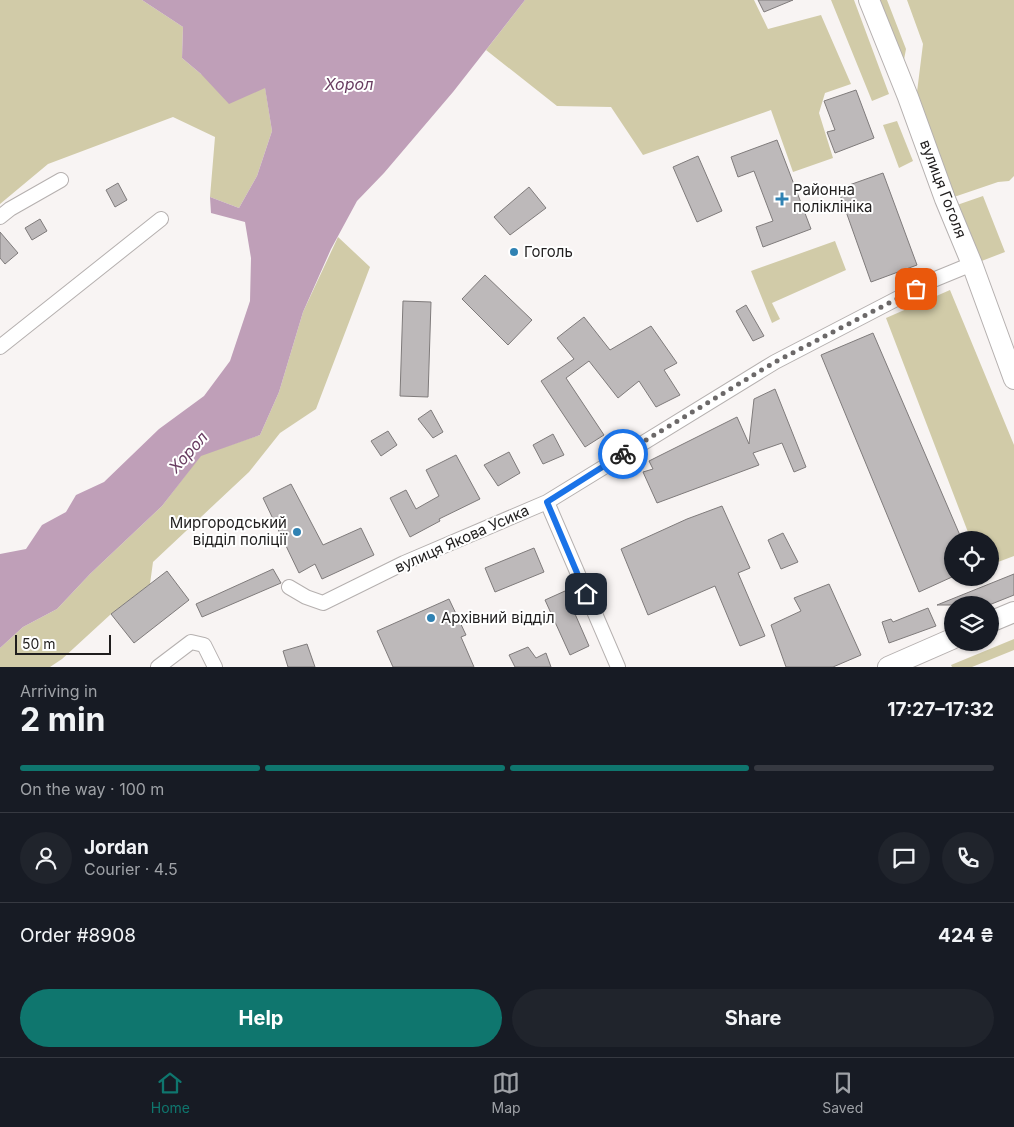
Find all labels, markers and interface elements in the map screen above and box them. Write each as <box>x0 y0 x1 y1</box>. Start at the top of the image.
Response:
water label: Хорол <box>324 74 373 94</box>
street label: вулиця Гоголя <box>916 137 971 241</box>
place label: Районна поліклініка <box>793 180 873 216</box>
marker: Районна поліклініка <box>775 192 789 206</box>
place label: Гоголь <box>524 242 573 261</box>
marker: Гоголь <box>508 246 520 258</box>
pin <box>895 268 937 310</box>
icon: bag <box>902 275 930 303</box>
water label: Хорол <box>164 427 212 478</box>
courier <box>598 429 648 479</box>
icon: bike <box>609 440 637 468</box>
street label: вулиця Якова Усика <box>392 500 532 577</box>
place label: Миргородський відділ поліції <box>170 513 288 549</box>
marker: Миргородський відділ поліції <box>291 526 303 538</box>
map controls <box>944 531 999 651</box>
button: locate <box>944 531 999 586</box>
pin <box>565 573 607 615</box>
icon: home <box>572 580 600 608</box>
button: layers <box>944 596 999 651</box>
place label: Архівний відділ <box>441 608 555 627</box>
marker: Архівний відділ <box>425 612 437 624</box>
scale bar <box>15 632 111 655</box>
text: 50 m <box>22 635 56 652</box>
text: Arriving in <box>20 681 97 701</box>
text: 17:27–17:32 <box>887 698 994 721</box>
text: 2 min <box>20 700 106 739</box>
text: On the way · 100 m <box>20 779 164 799</box>
button: person <box>20 832 72 884</box>
button: chat <box>878 832 930 884</box>
button: phone <box>942 832 994 884</box>
text: Jordan <box>84 836 149 859</box>
text: Courier · 4.5 <box>84 859 178 879</box>
text: Order #8908 <box>20 924 136 947</box>
text: 424 ₴ <box>938 924 994 947</box>
button: Help <box>20 989 502 1047</box>
button: Share <box>512 989 994 1047</box>
tab: Home <box>151 1069 190 1116</box>
tab: Map <box>492 1069 521 1116</box>
tab: Saved <box>822 1069 863 1116</box>

